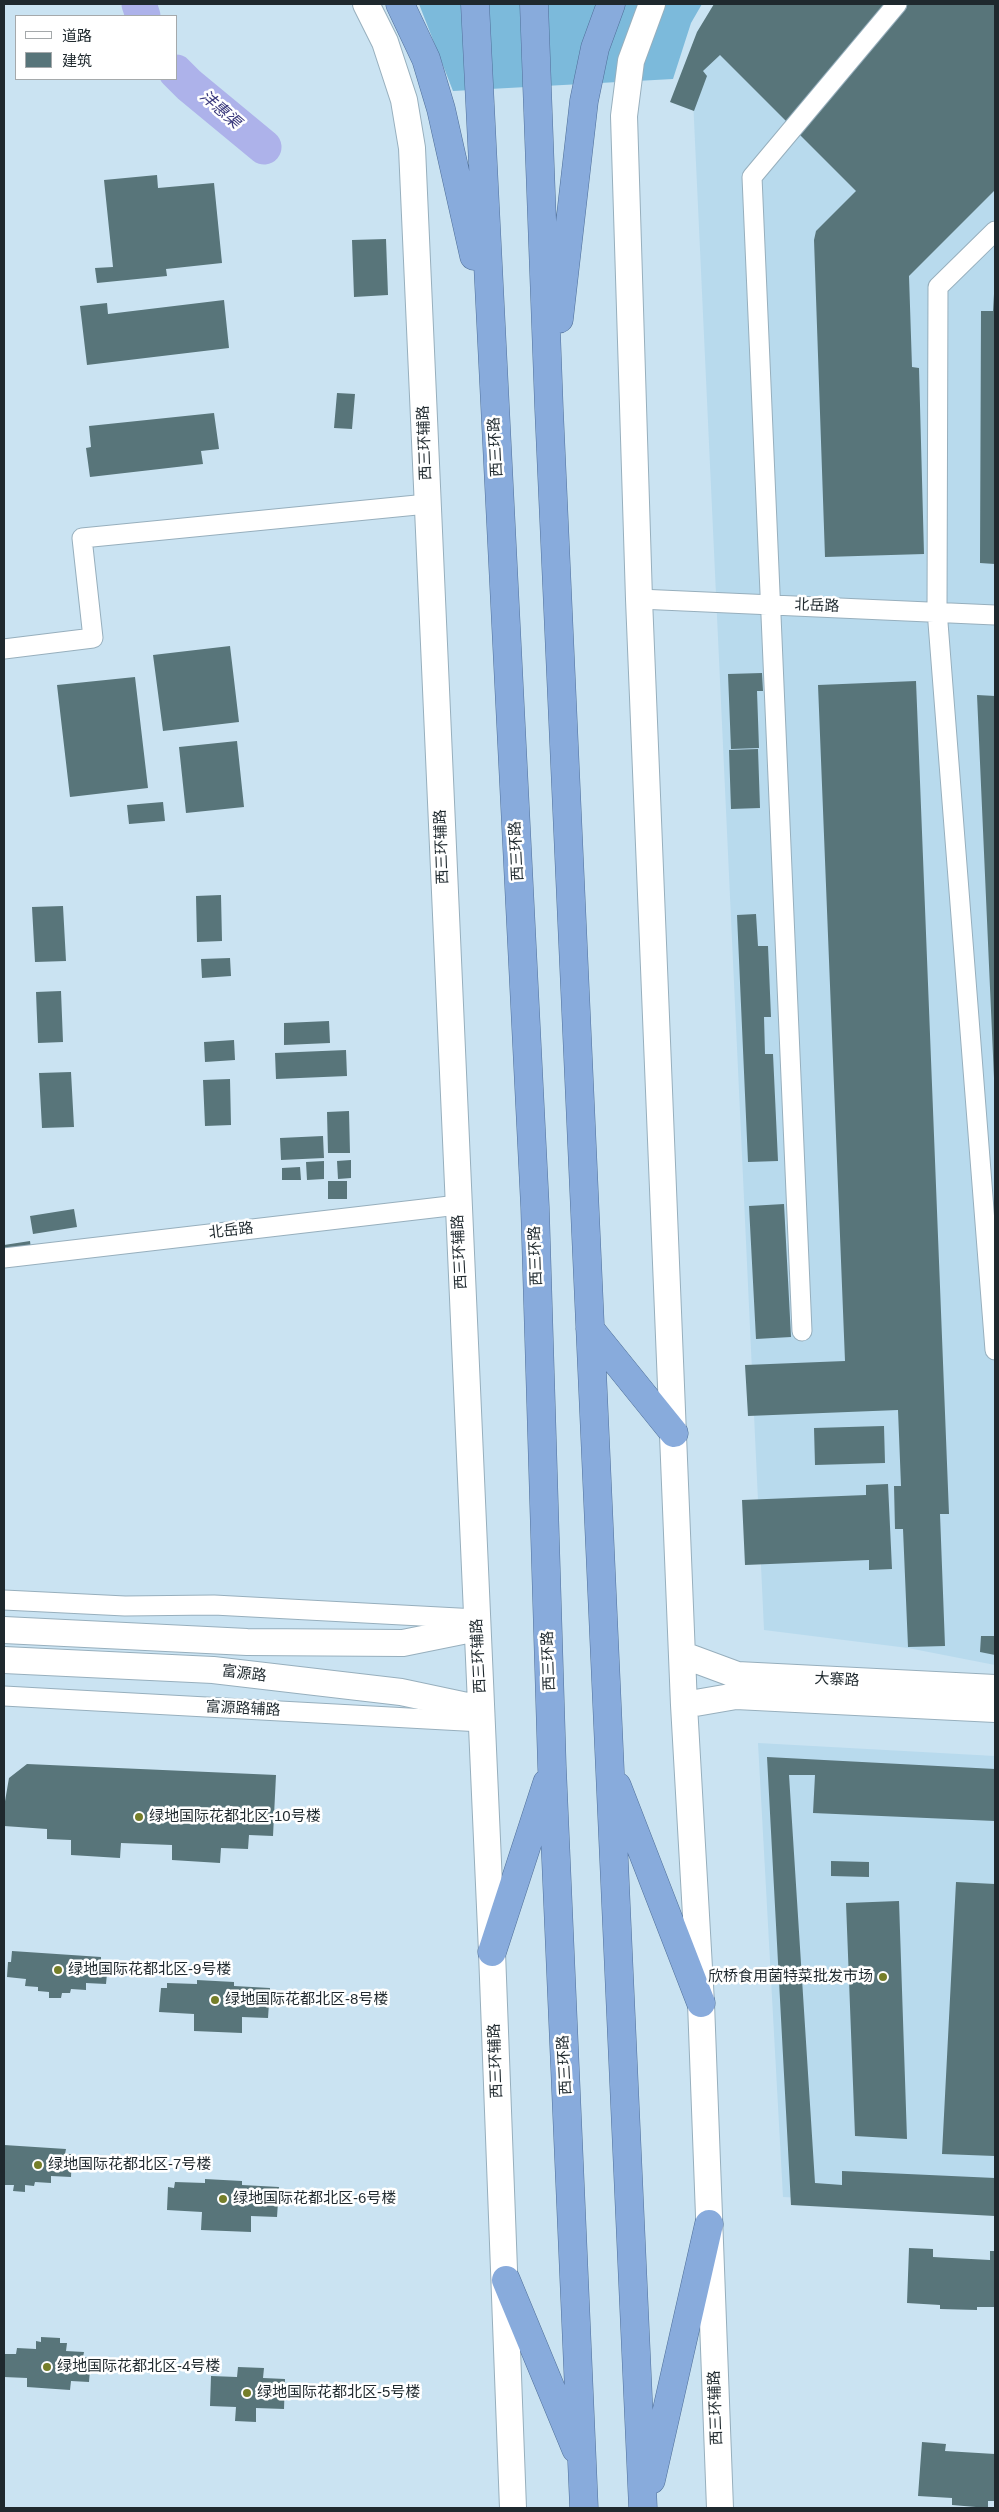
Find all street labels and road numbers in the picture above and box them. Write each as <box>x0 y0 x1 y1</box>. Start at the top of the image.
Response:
street label: 西三环辅路 <box>415 405 435 481</box>
street label: 西三环路 <box>485 417 507 477</box>
street label: 北岳路 <box>794 596 840 616</box>
street label: 西三环辅路 <box>432 809 452 885</box>
street label: 西三环路 <box>506 821 528 881</box>
street label: 西三环辅路 <box>449 1214 471 1290</box>
street label: 北岳路 <box>208 1219 254 1243</box>
street label: 西三环路 <box>526 1226 546 1286</box>
street label: 西三环辅路 <box>468 1618 490 1694</box>
street label: 西三环路 <box>539 1631 559 1691</box>
street label: 富源路 <box>221 1662 267 1686</box>
street label: 大寨路 <box>814 1670 860 1690</box>
street label: 富源路辅路 <box>205 1698 281 1720</box>
street label: 西三环辅路 <box>486 2023 506 2099</box>
street label: 西三环路 <box>554 2035 576 2095</box>
street label: 西三环辅路 <box>706 2370 726 2446</box>

